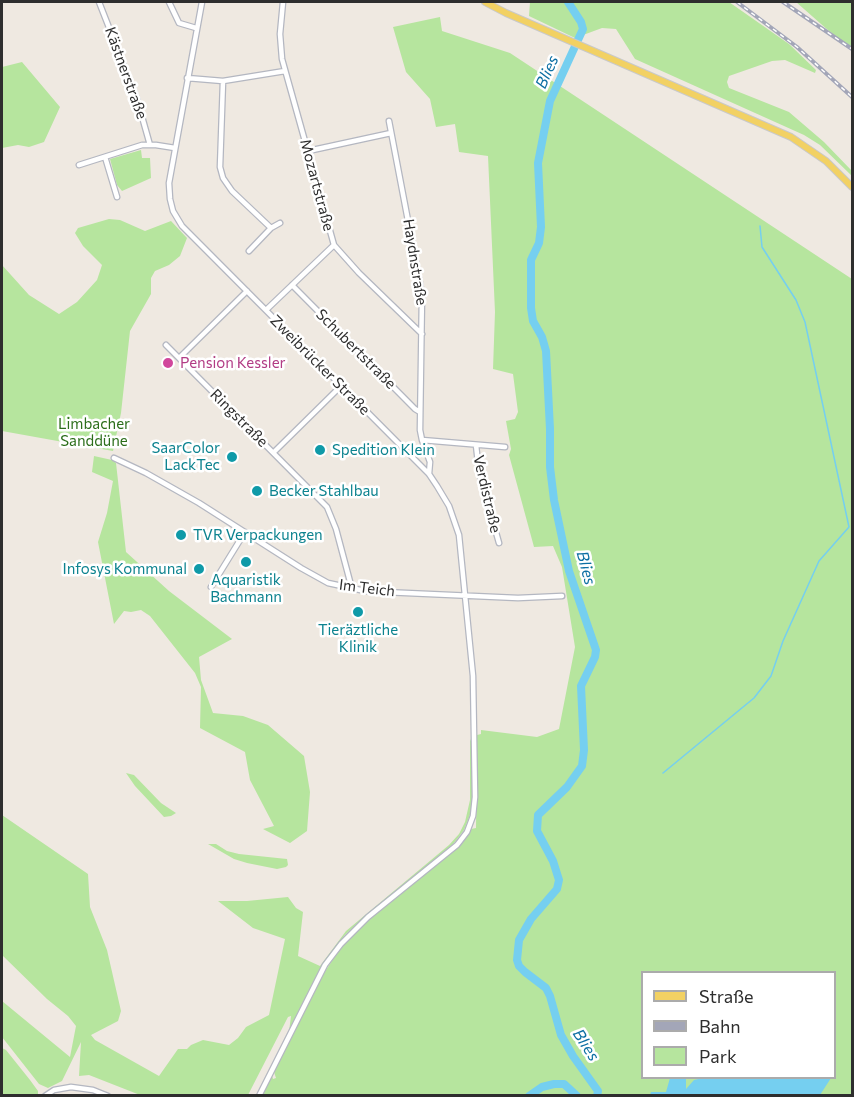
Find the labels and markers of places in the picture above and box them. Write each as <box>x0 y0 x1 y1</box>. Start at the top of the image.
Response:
place label: Pension Kessler <box>180 354 286 372</box>
marker: Pension Kessler <box>161 356 175 370</box>
place label: SaarColor LackTec <box>152 439 220 474</box>
place label: Spedition Klein <box>332 441 435 459</box>
marker: Spedition Klein <box>313 443 327 457</box>
marker: SaarColor LackTec <box>225 450 239 464</box>
place label: Becker Stahlbau <box>269 482 379 500</box>
marker: Becker Stahlbau <box>250 484 264 498</box>
place label: TVR Verpackungen <box>193 526 323 544</box>
marker: TVR Verpackungen <box>174 528 188 542</box>
marker: Aquaristik Bachmann <box>239 555 253 569</box>
place label: Infosys Kommunal <box>62 560 187 578</box>
marker: Infosys Kommunal <box>192 562 206 576</box>
place label: Aquaristik Bachmann <box>210 571 282 606</box>
marker: Tieräztliche Klinik <box>351 605 365 619</box>
place label: Tieräztliche Klinik <box>318 621 398 656</box>

